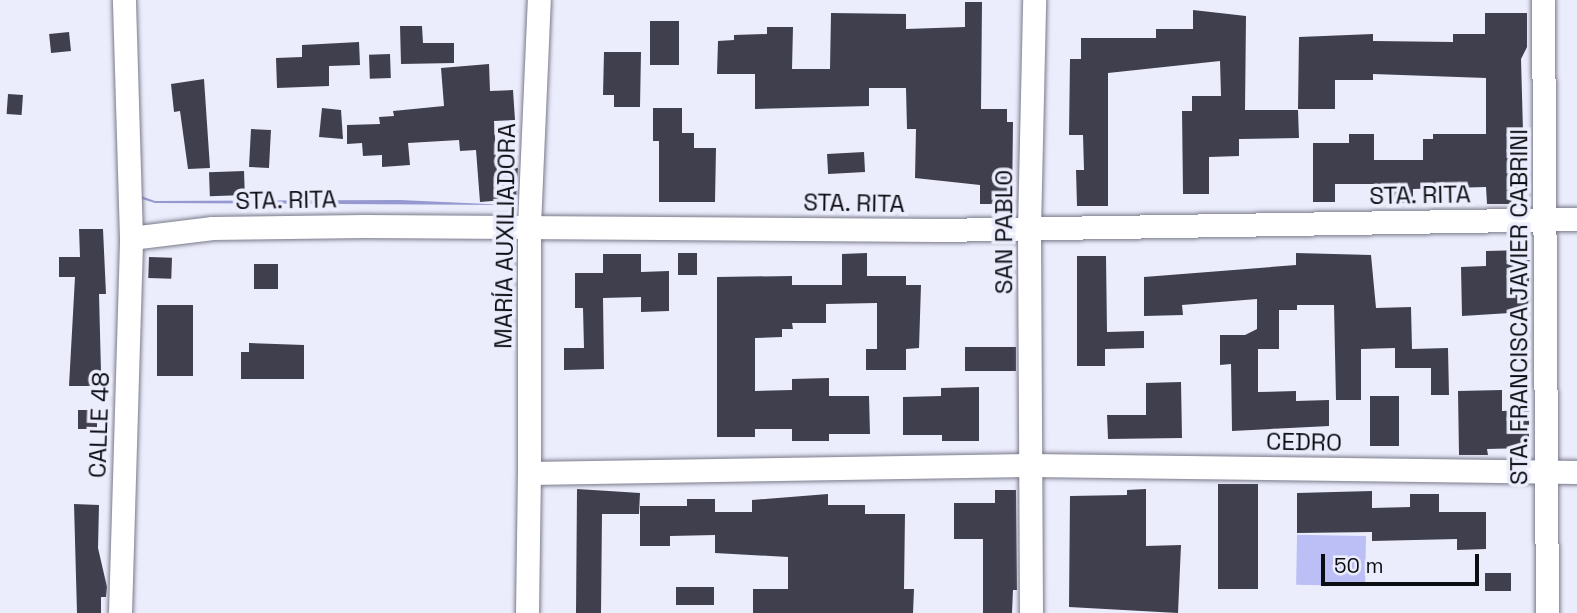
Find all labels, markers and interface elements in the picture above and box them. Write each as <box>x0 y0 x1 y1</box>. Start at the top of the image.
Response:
street label: MARÍA AUXILIADORA <box>489 123 521 349</box>
street label: STA. FRANCISCA JAVIER CABRINI <box>1505 128 1533 486</box>
street label: SAN PABLO <box>990 170 1018 294</box>
street label: STA. RITA <box>1369 180 1471 210</box>
street label: STA. RITA <box>235 185 337 215</box>
street label: STA. RITA <box>803 188 905 218</box>
street label: CALLE 48 <box>83 371 115 479</box>
street label: CEDRO <box>1266 427 1342 457</box>
scale bar <box>1325 540 1482 584</box>
text: 50 m <box>1334 552 1384 579</box>

